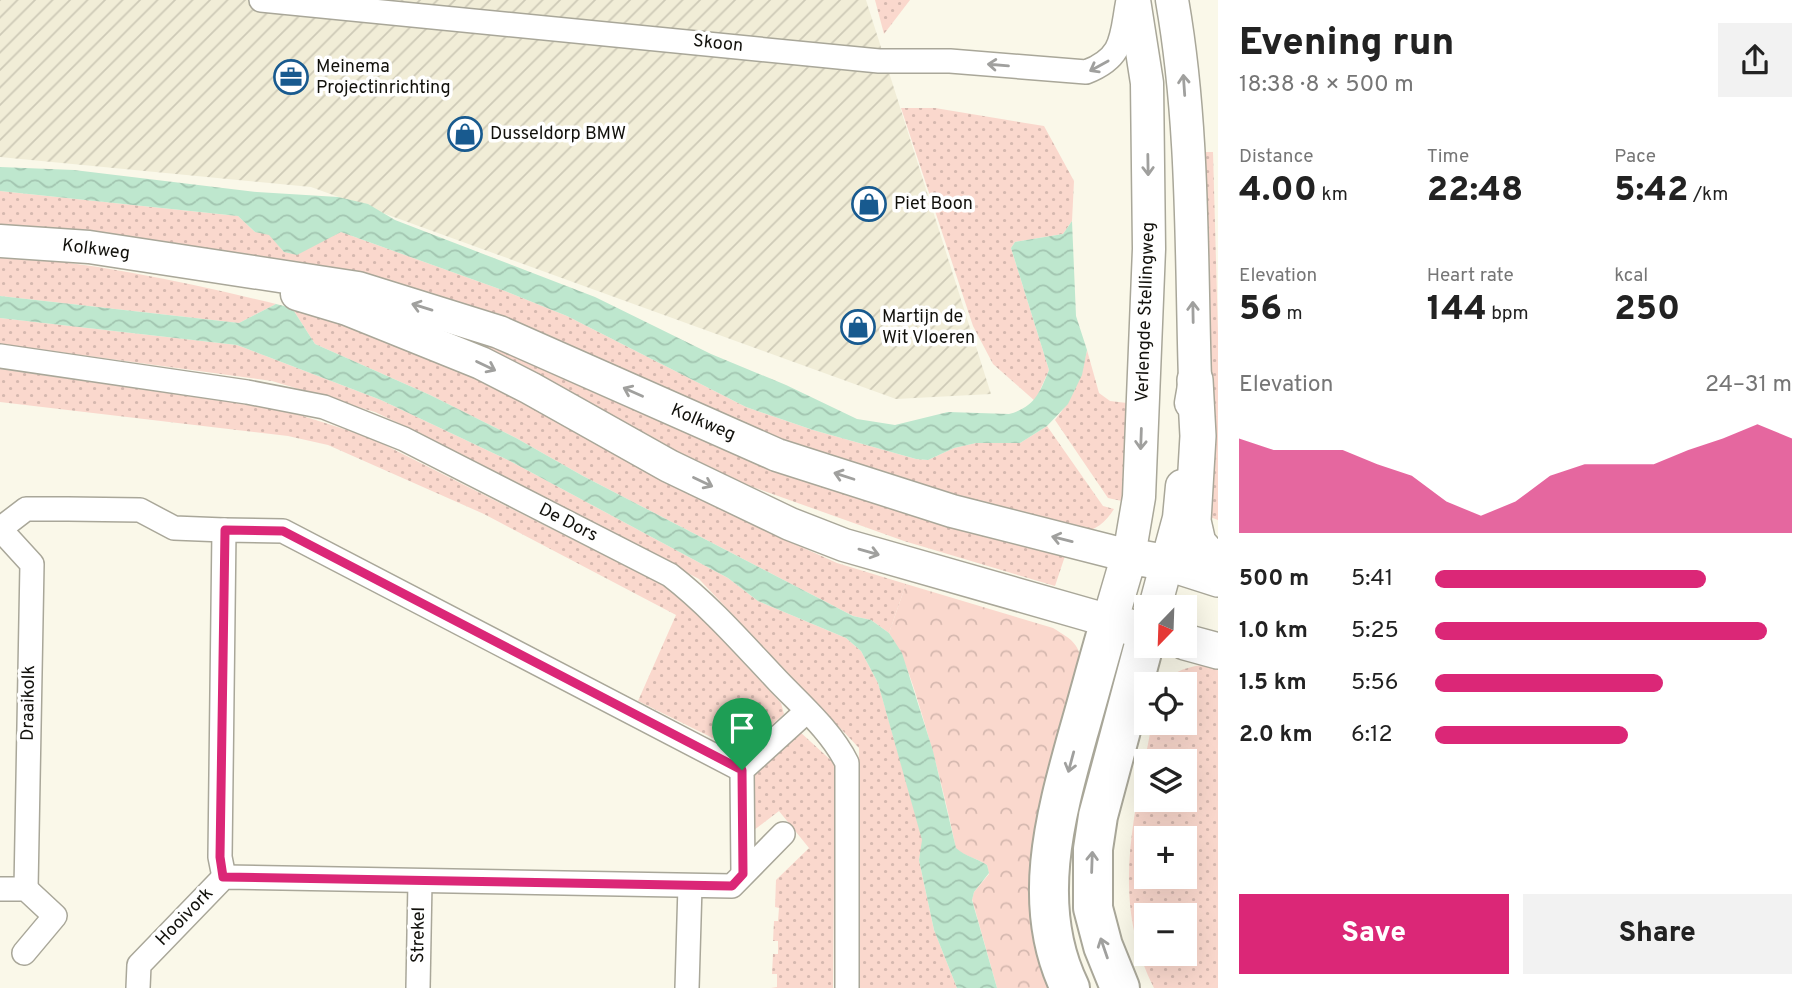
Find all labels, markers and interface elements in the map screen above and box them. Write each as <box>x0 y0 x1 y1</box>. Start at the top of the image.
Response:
text: Evening run <box>1239 20 1454 69</box>
button: share <box>1718 23 1792 97</box>
street label: Skoon <box>692 30 744 58</box>
place label: Meinema Projectinrichting <box>316 56 451 100</box>
office icon: Meinema Projectinrichting <box>272 58 310 96</box>
one-way arrow <box>987 58 1010 71</box>
one-way arrow <box>1090 59 1110 73</box>
text: 18:38 · 8 × 500 m <box>1239 71 1414 100</box>
one-way arrow <box>1177 73 1190 96</box>
shop icon: Dusseldorp BMW <box>446 115 484 153</box>
place label: Dusseldorp BMW <box>490 123 626 146</box>
text: Distance <box>1239 145 1314 169</box>
text: Time <box>1427 145 1469 169</box>
text: Pace <box>1614 145 1656 169</box>
one-way arrow <box>1142 153 1155 176</box>
text: 4.00 <box>1239 169 1317 213</box>
text: 22:48 <box>1427 169 1523 213</box>
text: 5:42 <box>1614 169 1688 213</box>
text: km <box>1317 183 1348 207</box>
text: /km <box>1688 183 1728 207</box>
shop icon: Piet Boon <box>850 185 888 223</box>
place label: Piet Boon <box>894 193 973 216</box>
street label: Verlengde Stellingweg <box>1131 222 1161 402</box>
street label: Kolkweg <box>61 234 131 266</box>
text: Elevation <box>1239 264 1317 288</box>
text: Heart rate <box>1427 264 1514 288</box>
text: kcal <box>1614 264 1648 288</box>
text: 56 <box>1239 288 1282 332</box>
text: 144 <box>1427 288 1487 332</box>
text: 250 <box>1614 288 1680 332</box>
one-way arrow <box>412 299 434 312</box>
one-way arrow <box>1186 301 1200 324</box>
text: m <box>1282 302 1303 326</box>
text: bpm <box>1487 302 1529 326</box>
place label: Martijn de Wit Vloeren <box>882 306 975 350</box>
shop icon: Martijn de Wit Vloeren <box>839 308 877 346</box>
one-way arrow <box>475 359 496 373</box>
text: Elevation <box>1239 371 1334 400</box>
text: 24–31 m <box>1705 371 1792 400</box>
one-way arrow <box>623 385 644 398</box>
street label: Kolkweg <box>667 399 739 447</box>
one-way arrow <box>1135 428 1148 451</box>
one-way arrow <box>833 469 855 482</box>
one-way arrow <box>692 476 713 489</box>
street label: De Dors <box>535 498 601 548</box>
one-way arrow <box>1052 532 1074 545</box>
one-way arrow <box>857 546 879 559</box>
text: 500 m <box>1239 565 1309 594</box>
text: 5:41 <box>1351 565 1393 594</box>
north arrow <box>1134 595 1197 658</box>
map controls <box>1134 595 1197 966</box>
text: 1.0 km <box>1239 617 1308 646</box>
text: 5:25 <box>1351 617 1399 646</box>
street label: Draaikolk <box>17 665 41 741</box>
text: 1.5 km <box>1239 669 1307 698</box>
text: 5:56 <box>1351 669 1398 698</box>
button: locate <box>1134 672 1197 735</box>
pin <box>712 698 772 770</box>
icon: arrive <box>723 709 761 747</box>
text: 2.0 km <box>1239 721 1313 750</box>
text: 6:12 <box>1351 721 1393 750</box>
button: layers <box>1134 749 1197 812</box>
one-way arrow <box>1064 750 1077 772</box>
button: + <box>1134 826 1197 889</box>
one-way arrow <box>1086 851 1099 874</box>
street label: Hooivork <box>151 883 219 951</box>
button: Save <box>1239 894 1509 974</box>
button: Share <box>1523 894 1792 974</box>
button: − <box>1134 903 1197 966</box>
street label: Strekel <box>407 907 431 963</box>
one-way arrow <box>1097 938 1109 960</box>

